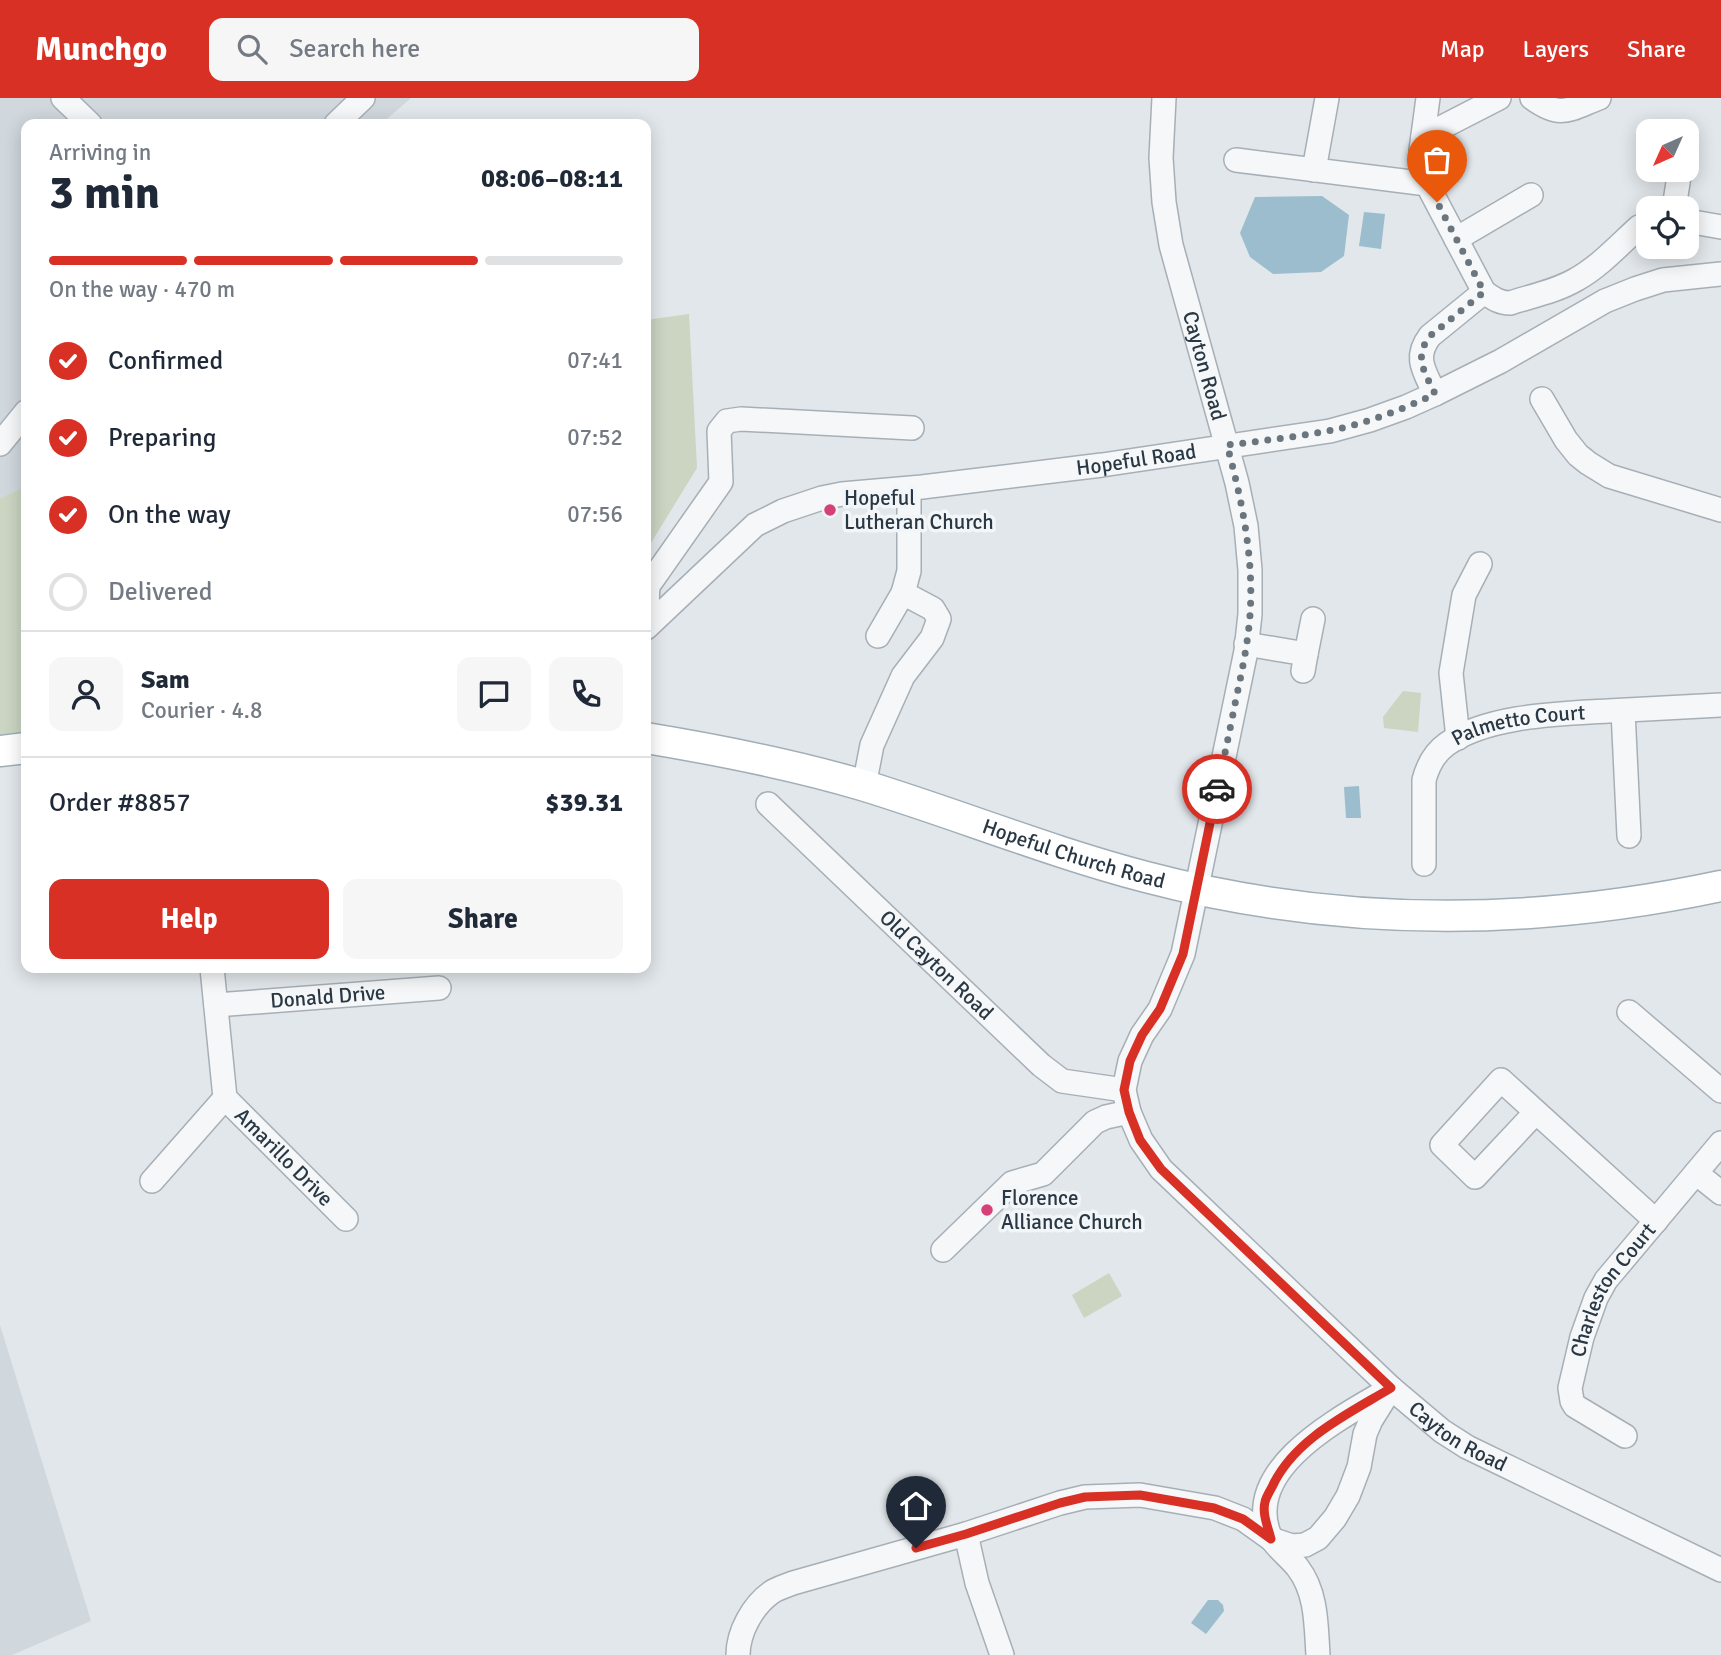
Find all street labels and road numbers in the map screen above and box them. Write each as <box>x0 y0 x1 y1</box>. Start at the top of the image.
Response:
street label: Cayton Road <box>1177 308 1232 423</box>
street label: Hopeful Road <box>1075 438 1198 481</box>
street label: Palmetto Court <box>1447 699 1586 751</box>
street label: Hopeful Church Road <box>979 813 1168 894</box>
street label: Old Cayton Road <box>874 905 999 1025</box>
street label: Donald Drive <box>269 979 386 1014</box>
street label: Amarillo Drive <box>229 1102 339 1212</box>
street label: Charleston Court <box>1565 1217 1661 1360</box>
street label: Cayton Road <box>1403 1396 1511 1477</box>

